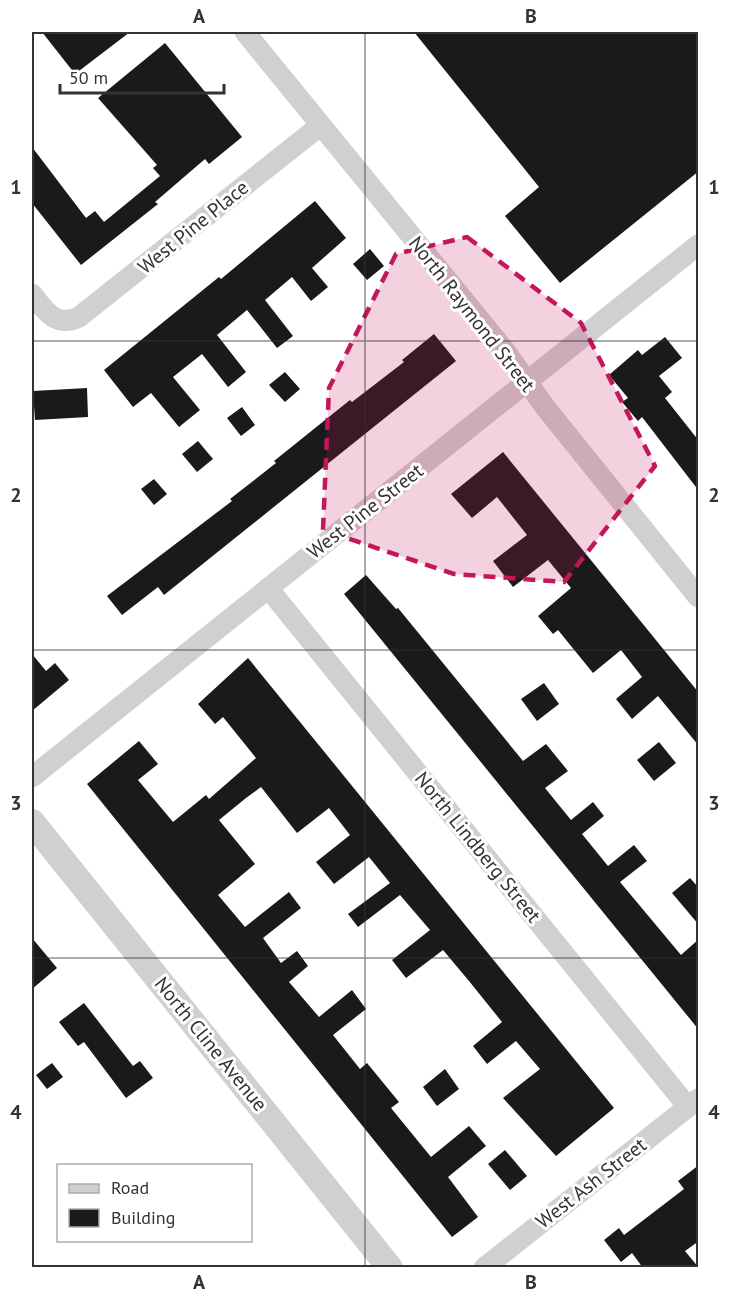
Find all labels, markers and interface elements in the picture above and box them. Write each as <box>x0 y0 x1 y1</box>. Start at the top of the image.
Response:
text: A <box>193 3 206 29</box>
text: B <box>525 3 537 29</box>
scale bar <box>60 57 224 95</box>
text: 50 m <box>69 66 108 89</box>
text: 1 <box>10 174 22 200</box>
street label: West Pine Place <box>132 174 254 280</box>
text: 1 <box>708 174 720 200</box>
street label: North Raymond Street <box>403 231 541 397</box>
street label: West Pine Street <box>302 457 429 564</box>
text: 2 <box>10 482 22 508</box>
text: 2 <box>708 482 720 508</box>
street label: North Lindberg Street <box>409 766 547 928</box>
text: 3 <box>10 790 22 816</box>
text: 3 <box>708 790 720 816</box>
street label: North Cline Avenue <box>149 971 273 1117</box>
text: 4 <box>10 1099 22 1125</box>
text: 4 <box>708 1099 720 1125</box>
street label: West Ash Street <box>530 1132 652 1234</box>
legend <box>57 1164 252 1242</box>
text: Road <box>111 1176 149 1199</box>
text: Building <box>111 1206 175 1229</box>
text: A <box>193 1269 206 1295</box>
text: B <box>525 1269 537 1295</box>

